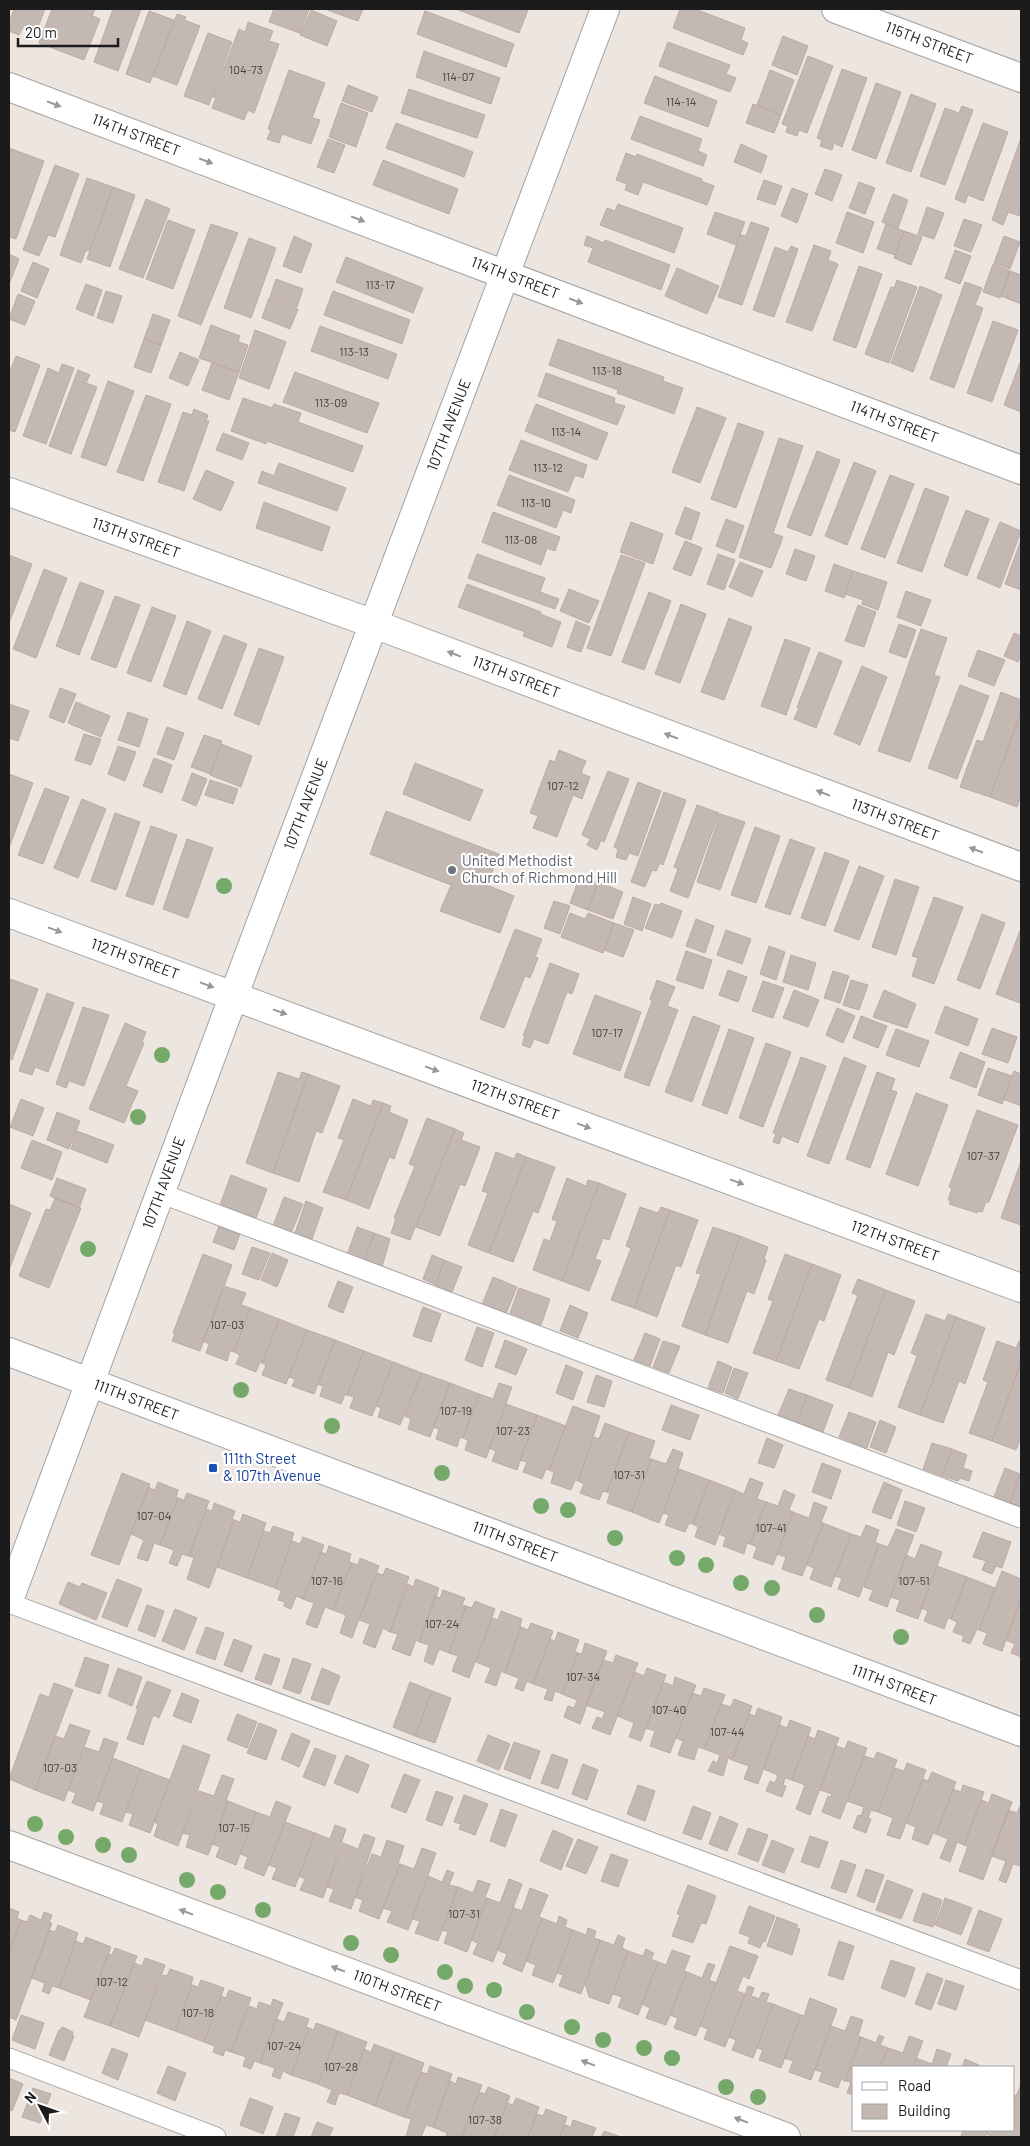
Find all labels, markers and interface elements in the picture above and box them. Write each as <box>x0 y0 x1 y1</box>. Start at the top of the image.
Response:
scale bar <box>18 15 118 47</box>
street label: 115TH STREET <box>883 17 976 67</box>
text: 20 m <box>25 23 57 41</box>
house number: 104-73 <box>229 62 263 76</box>
house number: 114-07 <box>442 69 474 83</box>
house number: 114-14 <box>666 94 696 108</box>
one-way arrow <box>47 101 62 108</box>
street label: 114TH STREET <box>90 109 183 159</box>
one-way arrow <box>199 158 214 165</box>
one-way arrow <box>351 216 366 223</box>
street label: 114TH STREET <box>469 252 562 302</box>
house number: 113-17 <box>365 277 395 291</box>
one-way arrow <box>569 297 584 305</box>
house number: 113-13 <box>339 344 369 358</box>
house number: 113-18 <box>592 363 622 377</box>
street label: 107TH AVENUE <box>422 376 474 473</box>
house number: 113-09 <box>315 395 347 409</box>
street label: 114TH STREET <box>848 396 941 446</box>
house number: 113-14 <box>551 424 581 438</box>
house number: 113-12 <box>533 460 563 474</box>
house number: 113-10 <box>521 495 551 509</box>
street label: 113TH STREET <box>90 513 183 561</box>
house number: 113-08 <box>505 532 537 546</box>
one-way arrow <box>446 650 461 657</box>
street label: 113TH STREET <box>470 651 563 701</box>
one-way arrow <box>663 732 678 740</box>
street label: 107TH AVENUE <box>279 755 331 852</box>
house number: 107-12 <box>547 778 579 792</box>
one-way arrow <box>816 789 831 796</box>
street label: 113TH STREET <box>849 794 942 844</box>
one-way arrow <box>968 846 983 853</box>
place label: United Methodist Church of Richmond Hill <box>462 851 617 886</box>
marker: United Methodist Church of Richmond Hill <box>446 864 458 876</box>
one-way arrow <box>47 927 62 934</box>
street label: 112TH STREET <box>89 934 182 982</box>
one-way arrow <box>200 981 215 989</box>
one-way arrow <box>272 1009 287 1016</box>
house number: 107-17 <box>591 1025 623 1039</box>
one-way arrow <box>425 1065 440 1073</box>
street label: 112TH STREET <box>469 1075 562 1123</box>
one-way arrow <box>577 1122 591 1130</box>
street label: 107TH AVENUE <box>138 1134 188 1231</box>
house number: 107-37 <box>966 1148 1000 1162</box>
one-way arrow <box>729 1179 744 1186</box>
street label: 112TH STREET <box>849 1216 942 1264</box>
house number: 107-03 <box>210 1317 244 1331</box>
street label: 111TH STREET <box>91 1375 182 1424</box>
house number: 107-19 <box>440 1403 472 1417</box>
house number: 107-23 <box>496 1423 530 1437</box>
place label: 111th Street & 107th Avenue <box>223 1449 321 1484</box>
marker: 111th Street & 107th Avenue <box>207 1462 219 1474</box>
house number: 107-31 <box>613 1467 645 1481</box>
house number: 107-04 <box>137 1508 171 1522</box>
street label: 111TH STREET <box>470 1517 561 1566</box>
house number: 107-41 <box>755 1520 787 1534</box>
house number: 107-16 <box>311 1573 343 1587</box>
house number: 107-51 <box>898 1573 930 1587</box>
house number: 107-24 <box>425 1616 459 1630</box>
street label: 111TH STREET <box>849 1660 940 1709</box>
house number: 107-34 <box>566 1669 600 1683</box>
house number: 107-40 <box>652 1702 686 1716</box>
house number: 107-44 <box>710 1724 744 1738</box>
house number: 107-03 <box>43 1760 77 1774</box>
house number: 107-15 <box>218 1820 250 1834</box>
house number: 107-31 <box>448 1906 480 1920</box>
one-way arrow <box>178 1908 193 1916</box>
one-way arrow <box>330 1965 345 1973</box>
street label: 110TH STREET <box>351 1965 444 2015</box>
house number: 107-12 <box>96 1974 128 1988</box>
house number: 107-18 <box>182 2005 214 2019</box>
house number: 107-24 <box>267 2038 301 2052</box>
house number: 107-28 <box>324 2059 358 2073</box>
one-way arrow <box>581 2059 596 2066</box>
legend <box>852 2066 1015 2131</box>
text: Road <box>898 2076 931 2094</box>
north arrow <box>15 2081 65 2131</box>
text: N <box>20 2088 39 2106</box>
text: Building <box>898 2101 951 2119</box>
house number: 107-38 <box>468 2112 502 2126</box>
one-way arrow <box>733 2116 748 2123</box>

